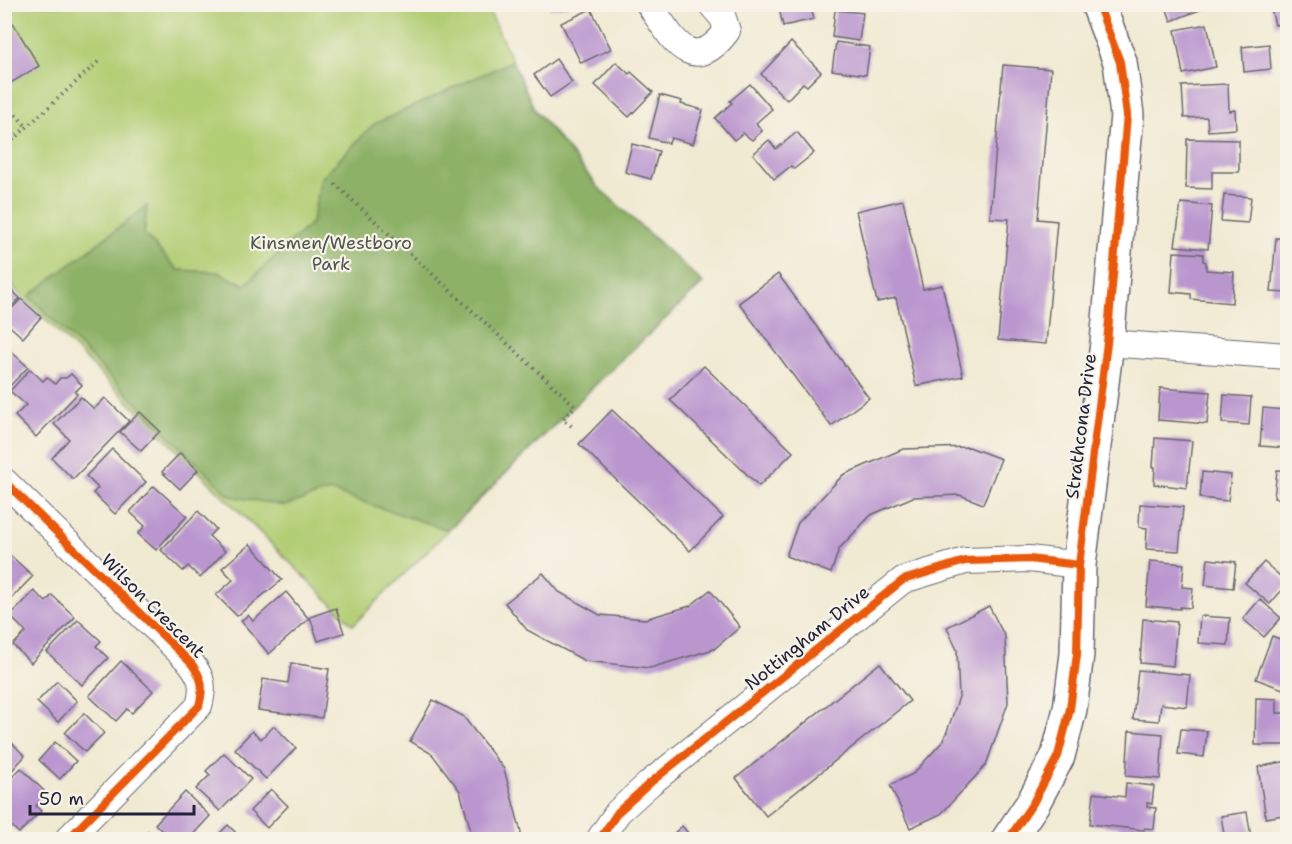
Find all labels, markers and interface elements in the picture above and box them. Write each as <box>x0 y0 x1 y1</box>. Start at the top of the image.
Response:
park label: Kinsmen/Westboro Park <box>250 231 412 276</box>
street label: Strathcona Drive <box>1060 352 1102 500</box>
street label: Wilson Crescent <box>96 549 210 663</box>
street label: Nottingham Drive <box>740 580 874 696</box>
scale bar <box>30 778 194 816</box>
text: 50 m <box>39 787 84 811</box>

